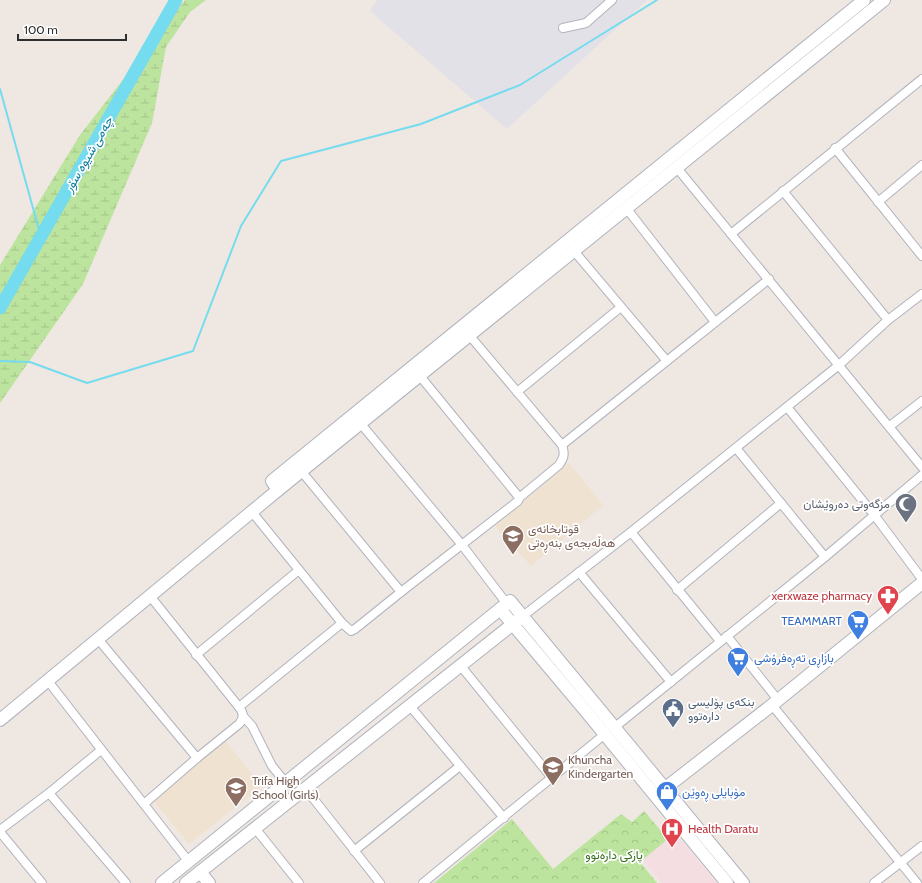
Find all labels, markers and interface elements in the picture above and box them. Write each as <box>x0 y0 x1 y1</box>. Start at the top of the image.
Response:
scale bar <box>18 16 126 42</box>
text: 100 m <box>24 22 58 37</box>
water label: چەمی شیوە سۆر <box>59 112 118 196</box>
mosque icon: مزگەوتی دەروێشان <box>893 491 919 524</box>
place label: مزگەوتی دەروێشان <box>803 496 890 512</box>
place label: قوتابخانەی هەڵەبجەی بنەڕەتی <box>528 521 615 553</box>
school or university icon: قوتابخانەی هەڵەبجەی بنەڕەتی <box>500 523 526 556</box>
pharmacy icon: xerxwaze pharmacy <box>875 583 901 616</box>
place label: xerxwaze pharmacy <box>772 588 872 603</box>
supermarket icon: TEAMMART <box>845 608 871 641</box>
place label: TEAMMART <box>781 613 843 628</box>
supermarket icon: بازاڕی تەڕەفرۆشی <box>725 645 751 678</box>
place label: بازاڕی تەڕەفرۆشی <box>754 650 834 668</box>
place label: بنکەی پۆلیسی دارەتوو <box>688 694 755 724</box>
public building icon: بنکەی پۆلیسی دارەتوو <box>660 696 686 729</box>
place label: Khuncha Kindergarten <box>568 752 634 781</box>
school or university icon: Khuncha Kindergarten <box>540 754 566 787</box>
place label: Trifa High School (Girls) <box>252 773 319 802</box>
school or university icon: Trifa High School (Girls) <box>223 775 249 808</box>
shop icon: مۆبایلی ڕەوێن <box>654 779 680 812</box>
place label: مۆبایلی ڕەوێن <box>682 784 745 802</box>
hospital icon: Health Daratu <box>659 816 685 849</box>
place label: Health Daratu <box>688 821 758 836</box>
park label: پارکی دارەتوو <box>585 847 643 863</box>

